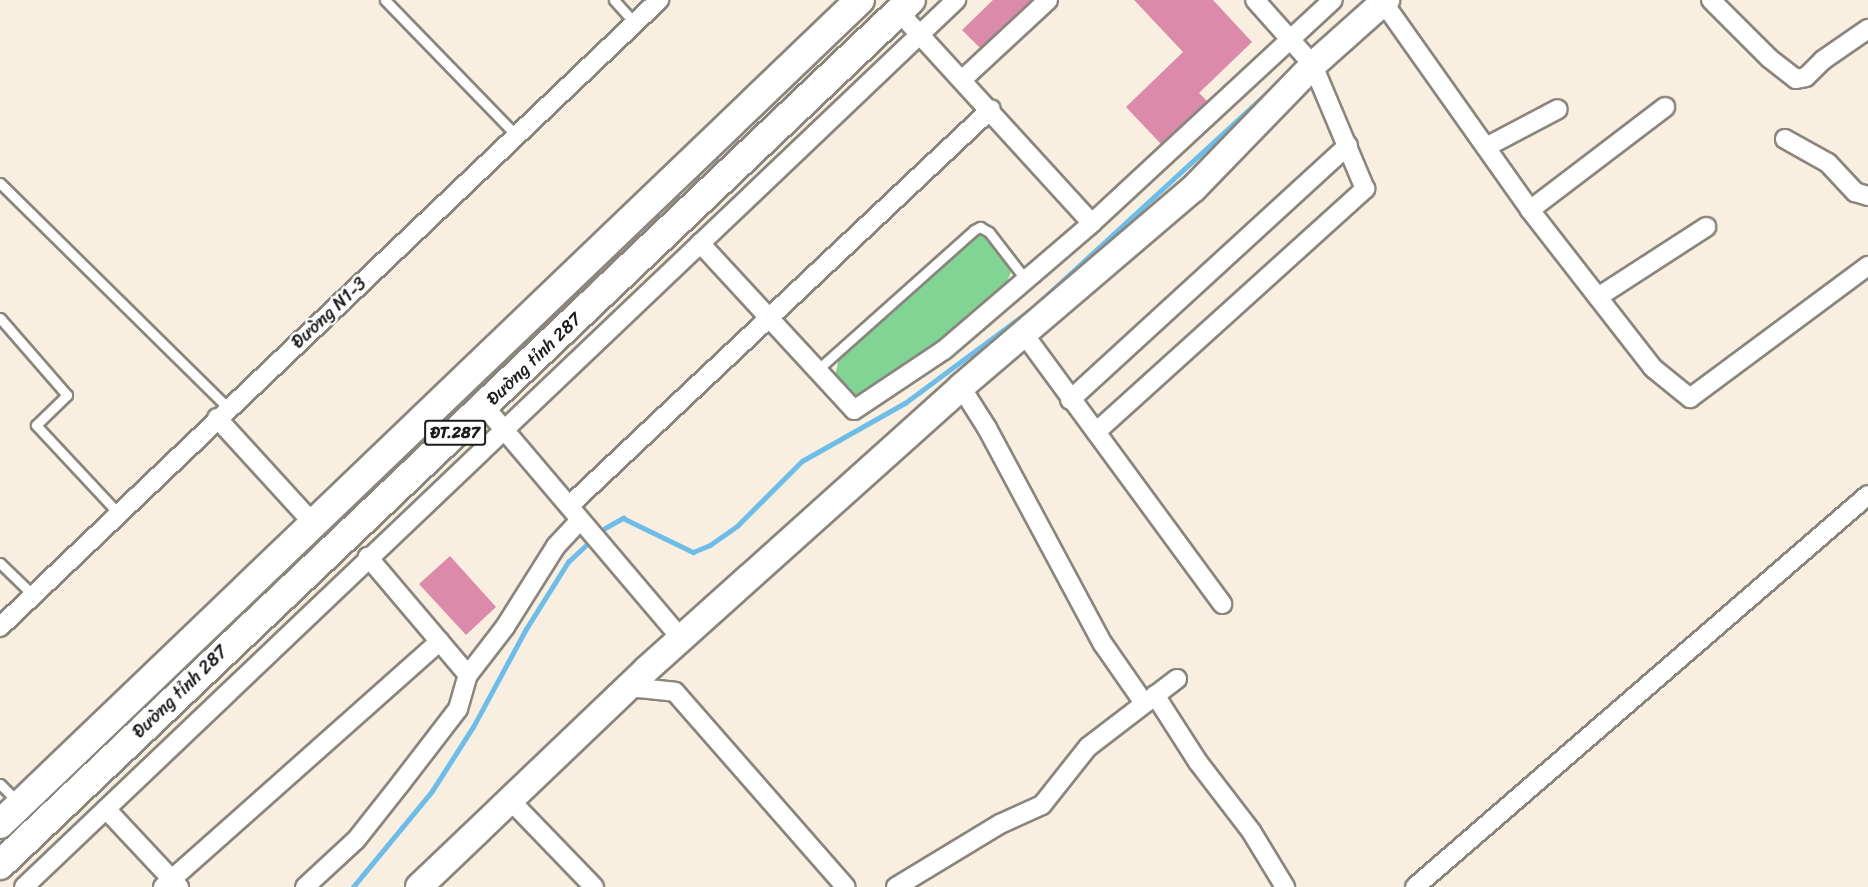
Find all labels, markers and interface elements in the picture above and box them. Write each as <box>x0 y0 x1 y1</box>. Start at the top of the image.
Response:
street label: Đường N1-3 <box>287 273 371 353</box>
street label: Đường tỉnh 287 <box>482 308 586 410</box>
road number: ĐT.287 <box>424 420 486 446</box>
street label: Đường tỉnh 287 <box>128 641 232 743</box>

